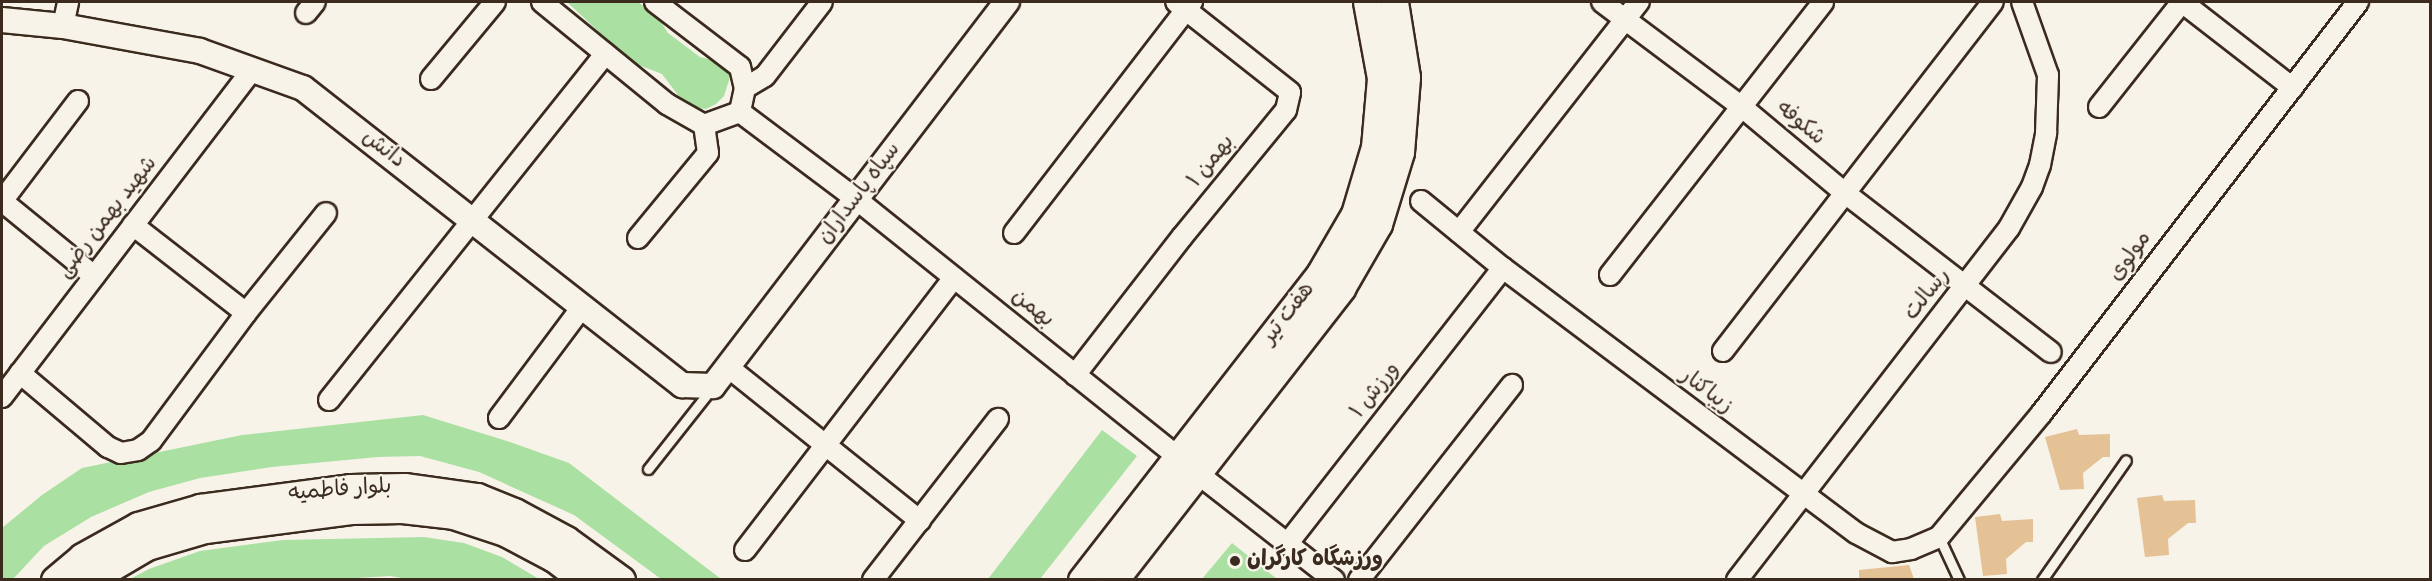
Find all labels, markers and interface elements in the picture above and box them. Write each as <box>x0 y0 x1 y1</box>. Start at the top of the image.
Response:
street label: شکوفه <box>1770 96 1830 152</box>
street label: دانش <box>356 125 410 175</box>
street label: بهمن ۱ <box>1183 130 1241 194</box>
street label: سپاه پاسداران <box>813 138 907 250</box>
street label: شهید بهمن رضی <box>52 152 164 284</box>
street label: مولوی <box>2104 227 2158 287</box>
street label: رسالت <box>1899 264 1957 326</box>
street label: هفت تیر <box>1257 278 1321 350</box>
street label: بهمن <box>1005 284 1059 334</box>
street label: ورزش ۱ <box>1346 357 1406 425</box>
street label: زیباکنار <box>1674 364 1738 420</box>
street label: بلوار فاطمیه <box>287 474 393 508</box>
place label: ورزشگاه کارگران <box>1247 548 1383 574</box>
marker: ورزشگاه کارگران <box>1228 554 1242 568</box>

